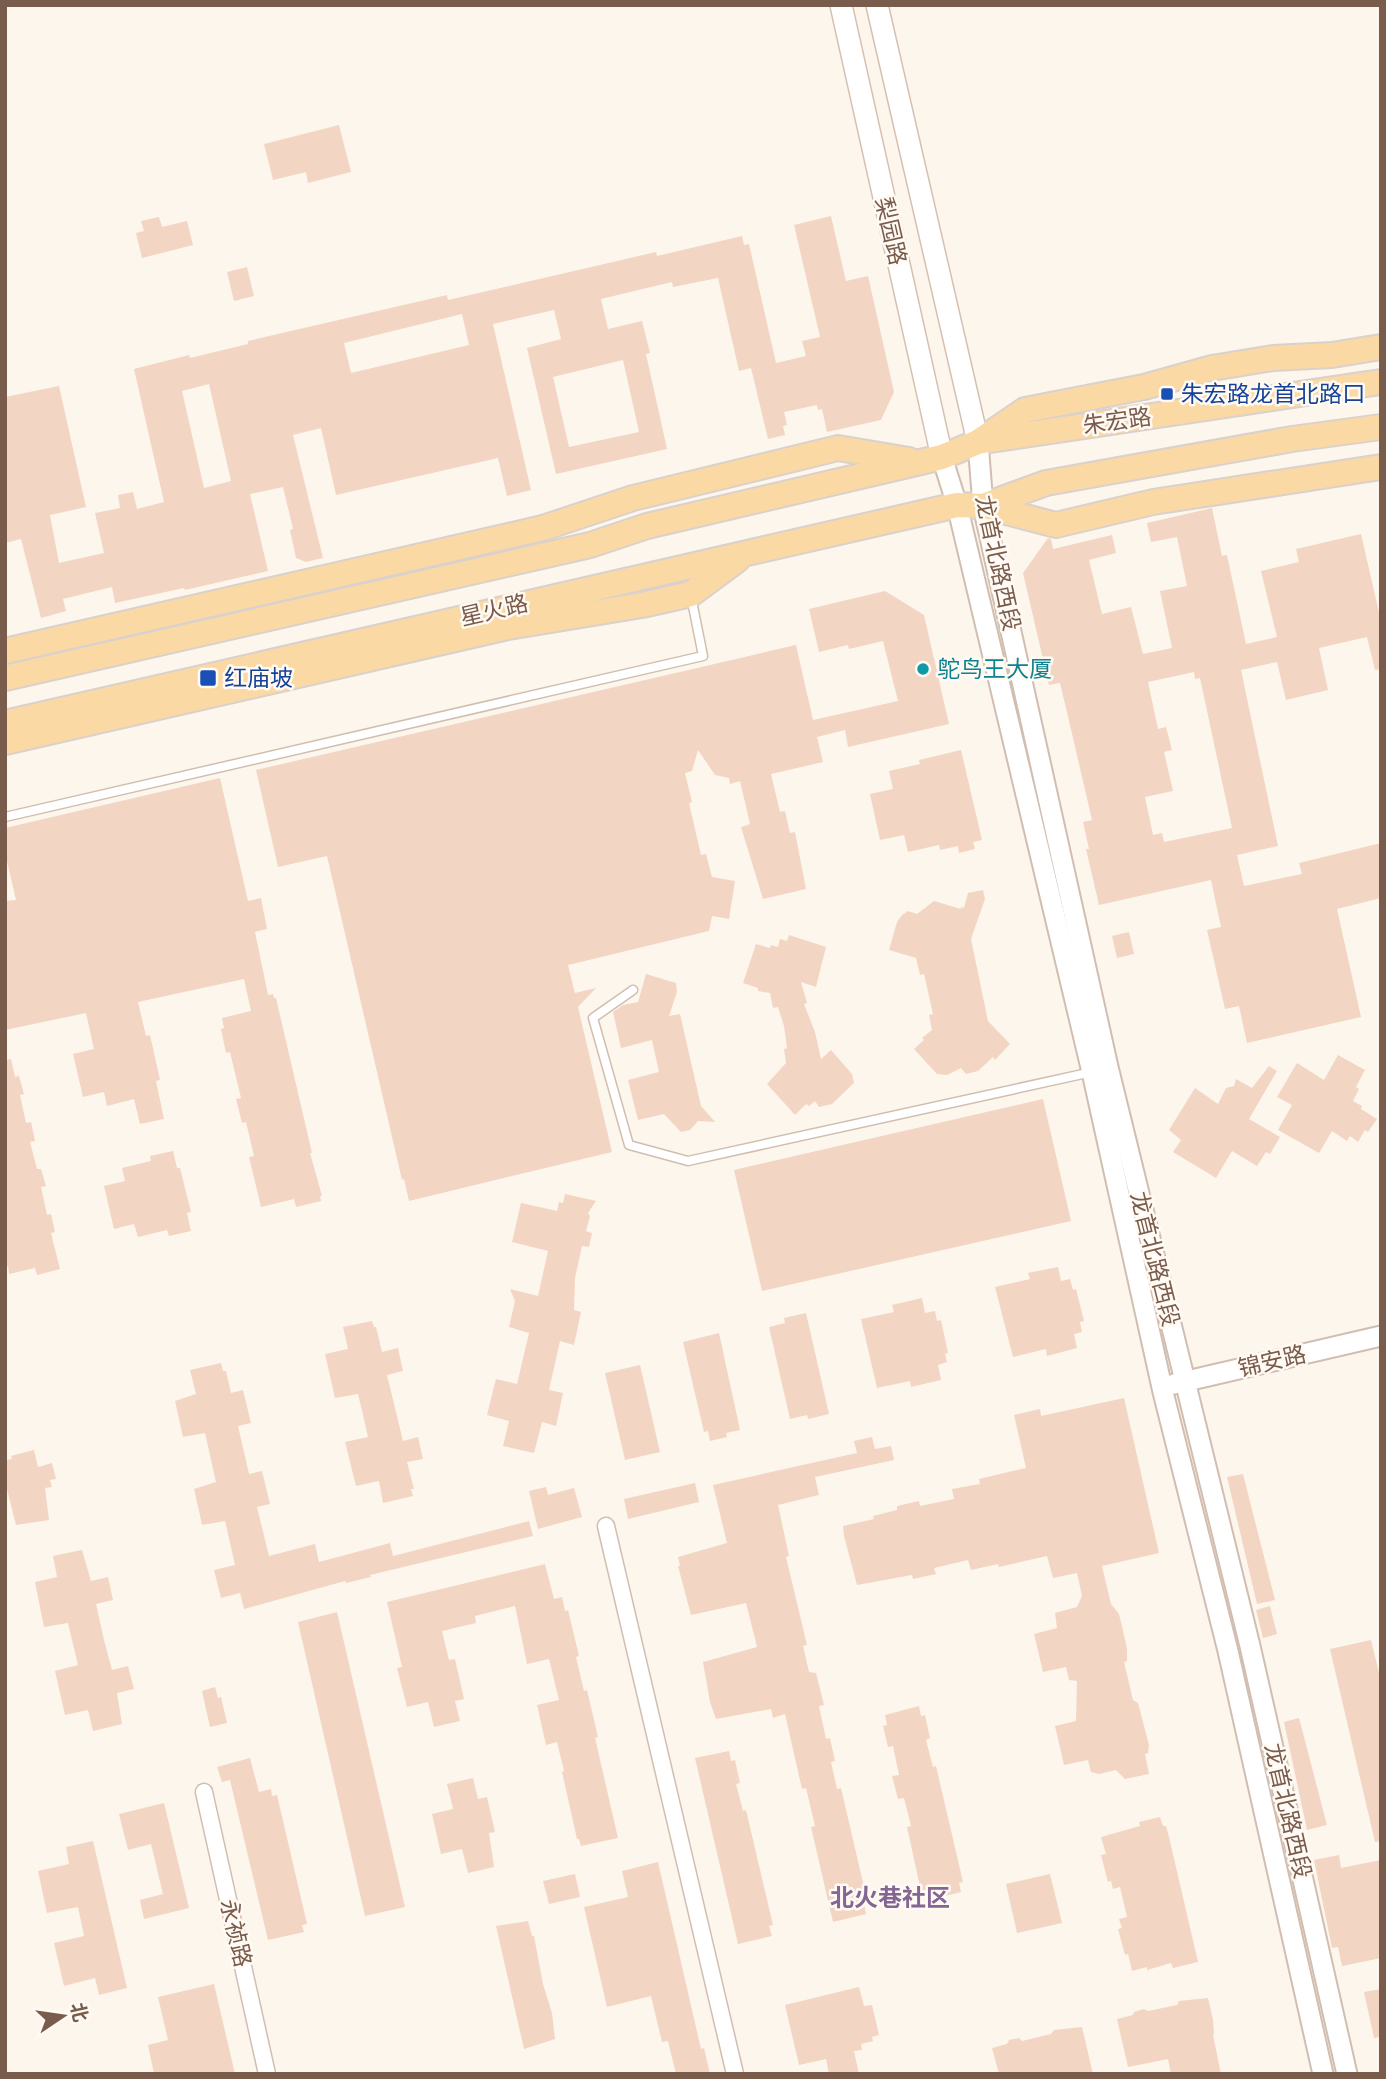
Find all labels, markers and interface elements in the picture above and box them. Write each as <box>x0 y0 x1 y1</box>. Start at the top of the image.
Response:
street label: 梨园路 <box>870 194 912 268</box>
place label: 朱宏路龙首北路口 <box>1181 380 1365 408</box>
marker: 朱宏路龙首北路口 <box>1159 386 1175 402</box>
street label: 朱宏路 <box>1081 402 1153 440</box>
street label: 龙首北路西段 <box>970 493 1026 633</box>
street label: 星火路 <box>457 589 531 631</box>
place label: 鸵鸟王大厦 <box>937 655 1052 683</box>
marker: 鸵鸟王大厦 <box>915 661 931 677</box>
place label: 红庙坡 <box>224 664 293 692</box>
marker: 红庙坡 <box>198 668 218 688</box>
street label: 龙首北路西段 <box>1125 1189 1185 1329</box>
street label: 锦安路 <box>1235 1340 1309 1382</box>
street label: 龙首北路西段 <box>1259 1741 1317 1881</box>
district label: 北火巷社区 <box>830 1884 950 1912</box>
street label: 永祯路 <box>215 1896 257 1970</box>
north arrow <box>28 1981 98 2051</box>
text: 北 <box>66 2000 92 2024</box>

